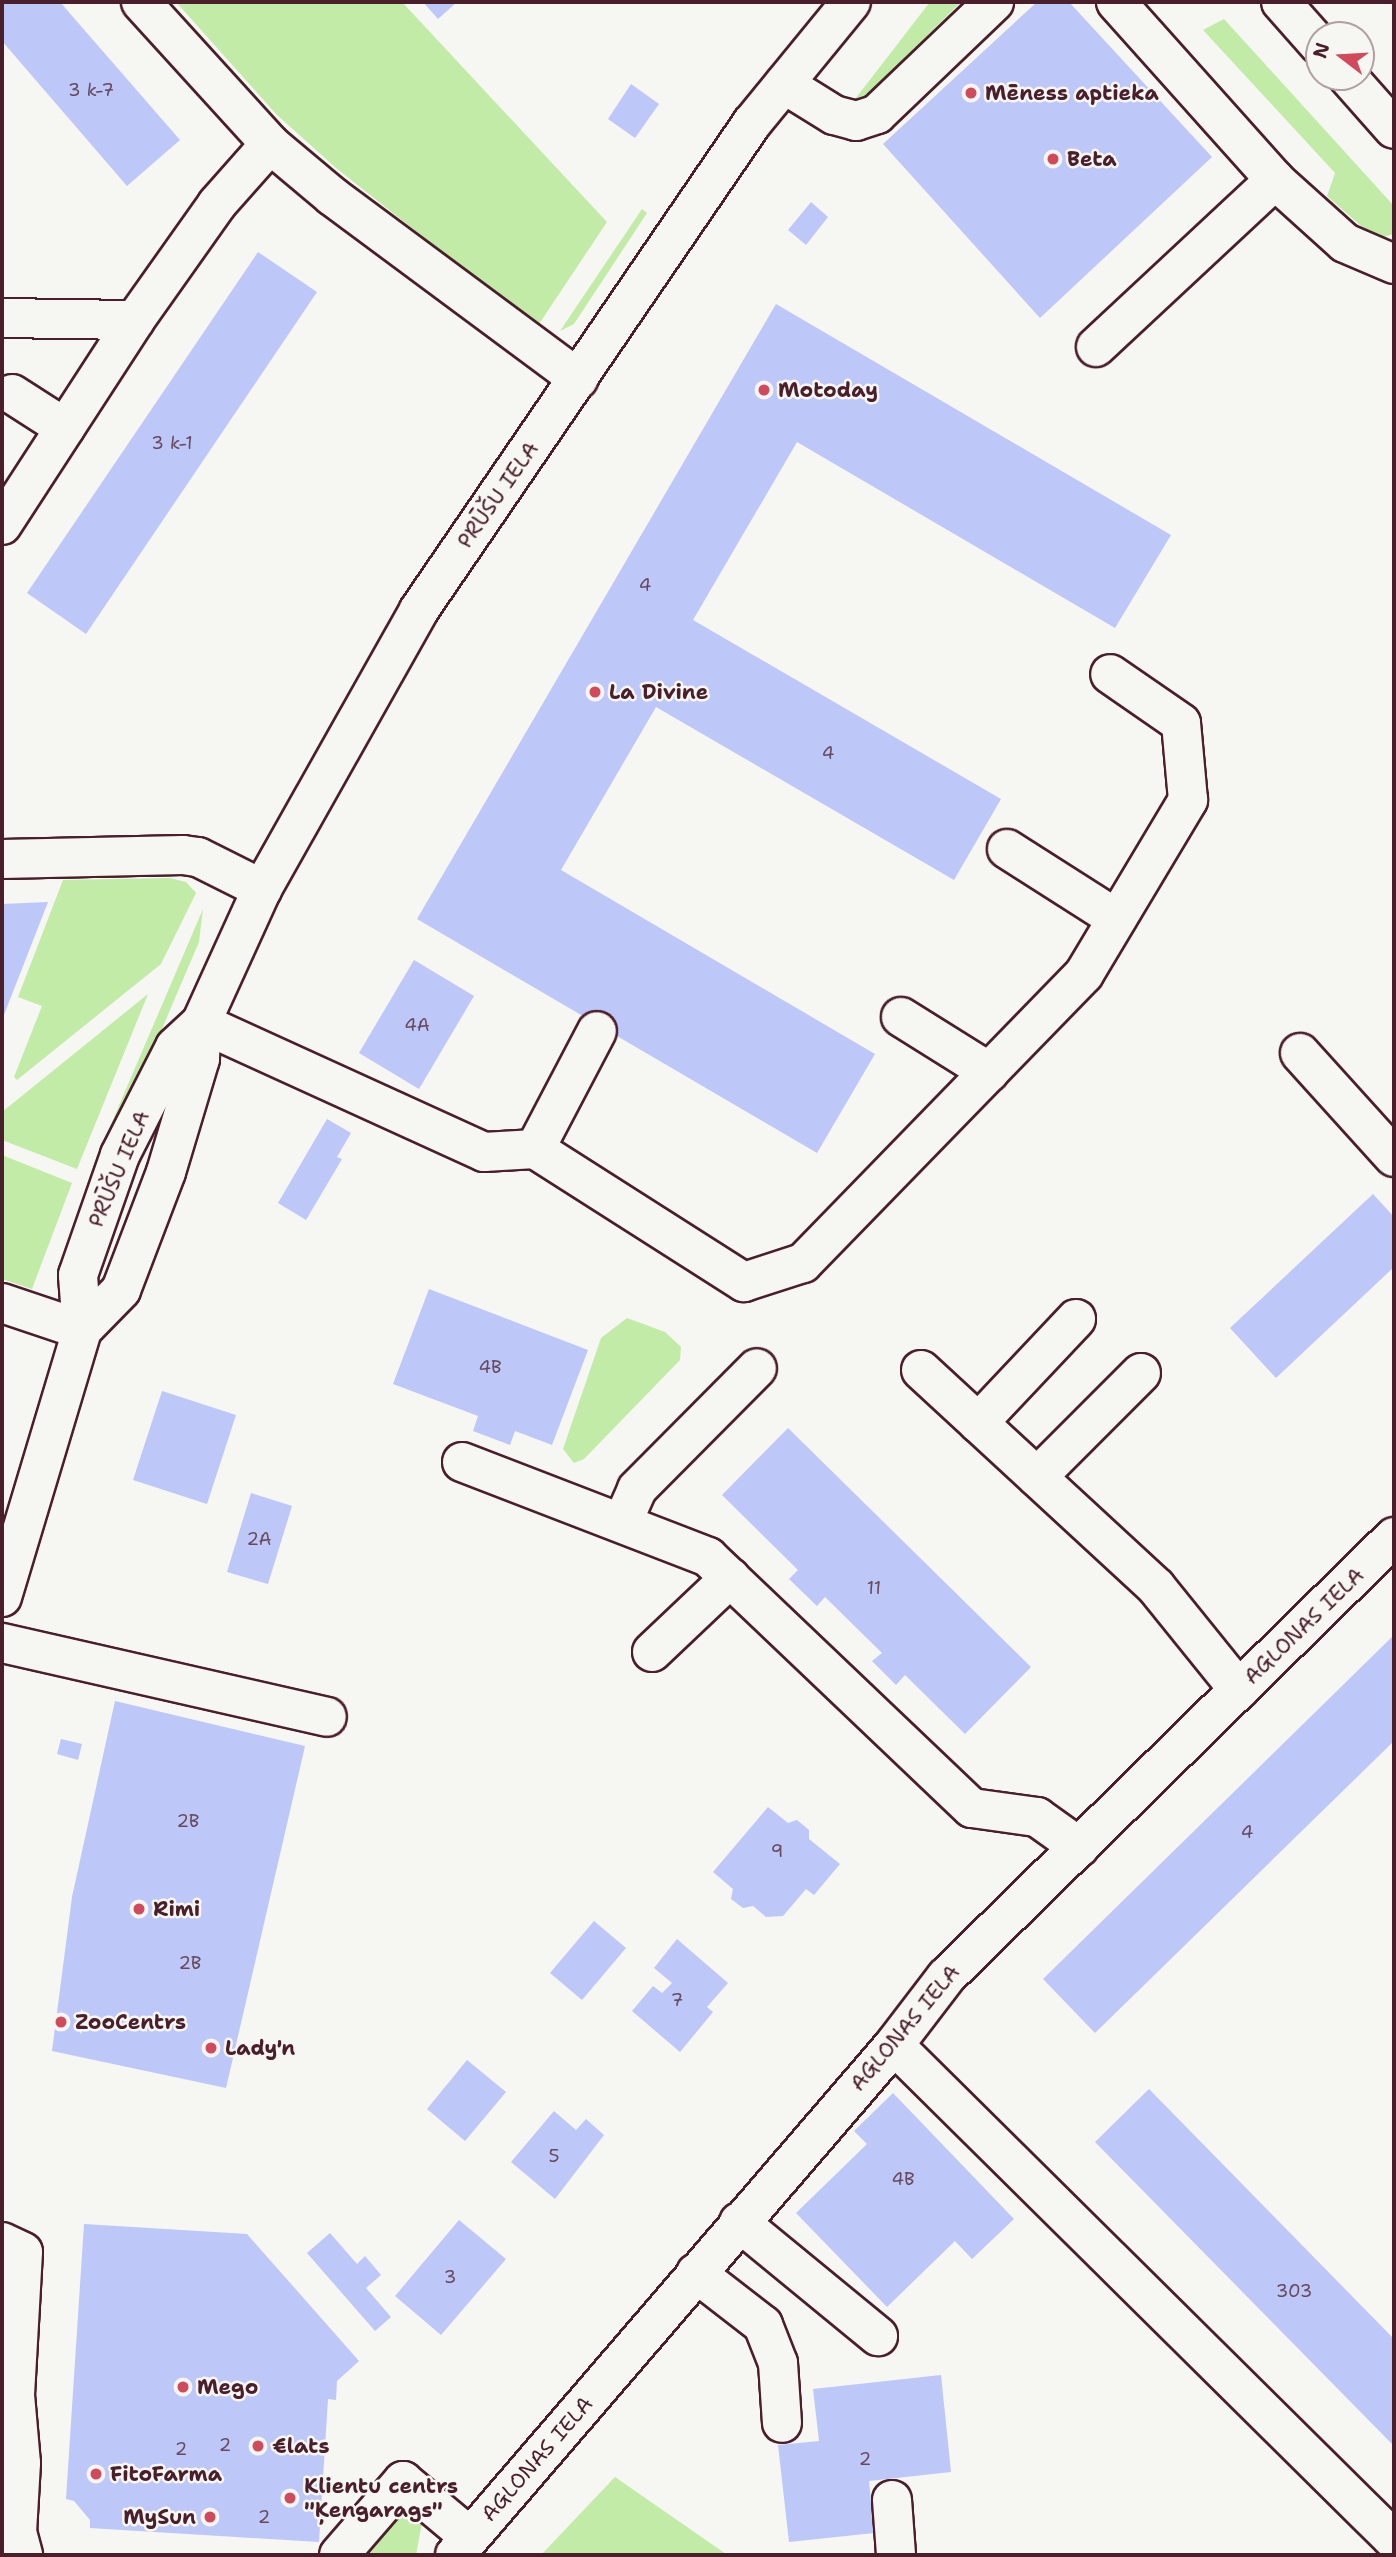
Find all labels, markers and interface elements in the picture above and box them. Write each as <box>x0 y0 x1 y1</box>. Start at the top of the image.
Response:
north arrow <box>1305 21 1375 91</box>
text: N <box>1307 39 1336 61</box>
house number: 3 k-7 <box>68 79 114 101</box>
place label: Mēness aptieka <box>985 80 1159 106</box>
marker: Mēness aptieka <box>963 85 979 101</box>
place label: Beta <box>1067 146 1117 172</box>
marker: Beta <box>1045 151 1061 167</box>
place label: Motoday <box>778 377 878 403</box>
marker: Motoday <box>756 382 772 398</box>
house number: 3 k-1 <box>151 432 193 454</box>
street label: PRŪŠU IELA <box>452 437 544 553</box>
house number: 4 <box>639 574 651 596</box>
place label: La Divine <box>609 679 708 705</box>
marker: La Divine <box>587 684 603 700</box>
house number: 4 <box>822 742 834 764</box>
house number: 4A <box>404 1014 430 1036</box>
street label: PRŪŠU IELA <box>83 1107 155 1231</box>
house number: 4B <box>478 1356 502 1378</box>
house number: 2A <box>247 1528 271 1550</box>
street label: AGLONAS IELA <box>1239 1562 1369 1690</box>
house number: 11 <box>867 1577 881 1599</box>
house number: 2B <box>177 1810 199 1832</box>
house number: 4 <box>1241 1821 1253 1843</box>
house number: 9 <box>771 1840 783 1862</box>
place label: Rimi <box>153 1896 200 1922</box>
marker: Rimi <box>131 1901 147 1917</box>
house number: 2B <box>179 1952 201 1974</box>
street label: AGLONAS IELA <box>845 1960 965 2096</box>
house number: 7 <box>671 1989 683 2011</box>
place label: ZooCentrs <box>75 2009 186 2035</box>
marker: ZooCentrs <box>53 2014 69 2030</box>
place label: Lady'n <box>225 2035 295 2061</box>
marker: Lady'n <box>203 2040 219 2056</box>
house number: 5 <box>548 2145 560 2167</box>
house number: 4B <box>891 2168 915 2190</box>
house number: 3 <box>444 2266 456 2288</box>
house number: 303 <box>1276 2280 1312 2302</box>
place label: Mego <box>197 2374 258 2400</box>
marker: Mego <box>175 2379 191 2395</box>
street label: AGLONAS IELA <box>476 2392 598 2526</box>
place label: €lats <box>272 2433 330 2459</box>
house number: 2 <box>219 2434 231 2456</box>
house number: 2 <box>175 2438 187 2460</box>
marker: €lats <box>250 2438 266 2454</box>
house number: 2 <box>859 2448 871 2470</box>
place label: FitoFarma <box>110 2461 222 2487</box>
marker: FitoFarma <box>88 2466 104 2482</box>
place label: Klientu centrs "Ķengarags" <box>304 2473 458 2523</box>
marker: Klientu centrs "Ķengarags" <box>282 2490 298 2506</box>
place label: MySun <box>123 2504 196 2530</box>
house number: 2 <box>258 2506 270 2528</box>
marker: MySun <box>202 2509 218 2525</box>

